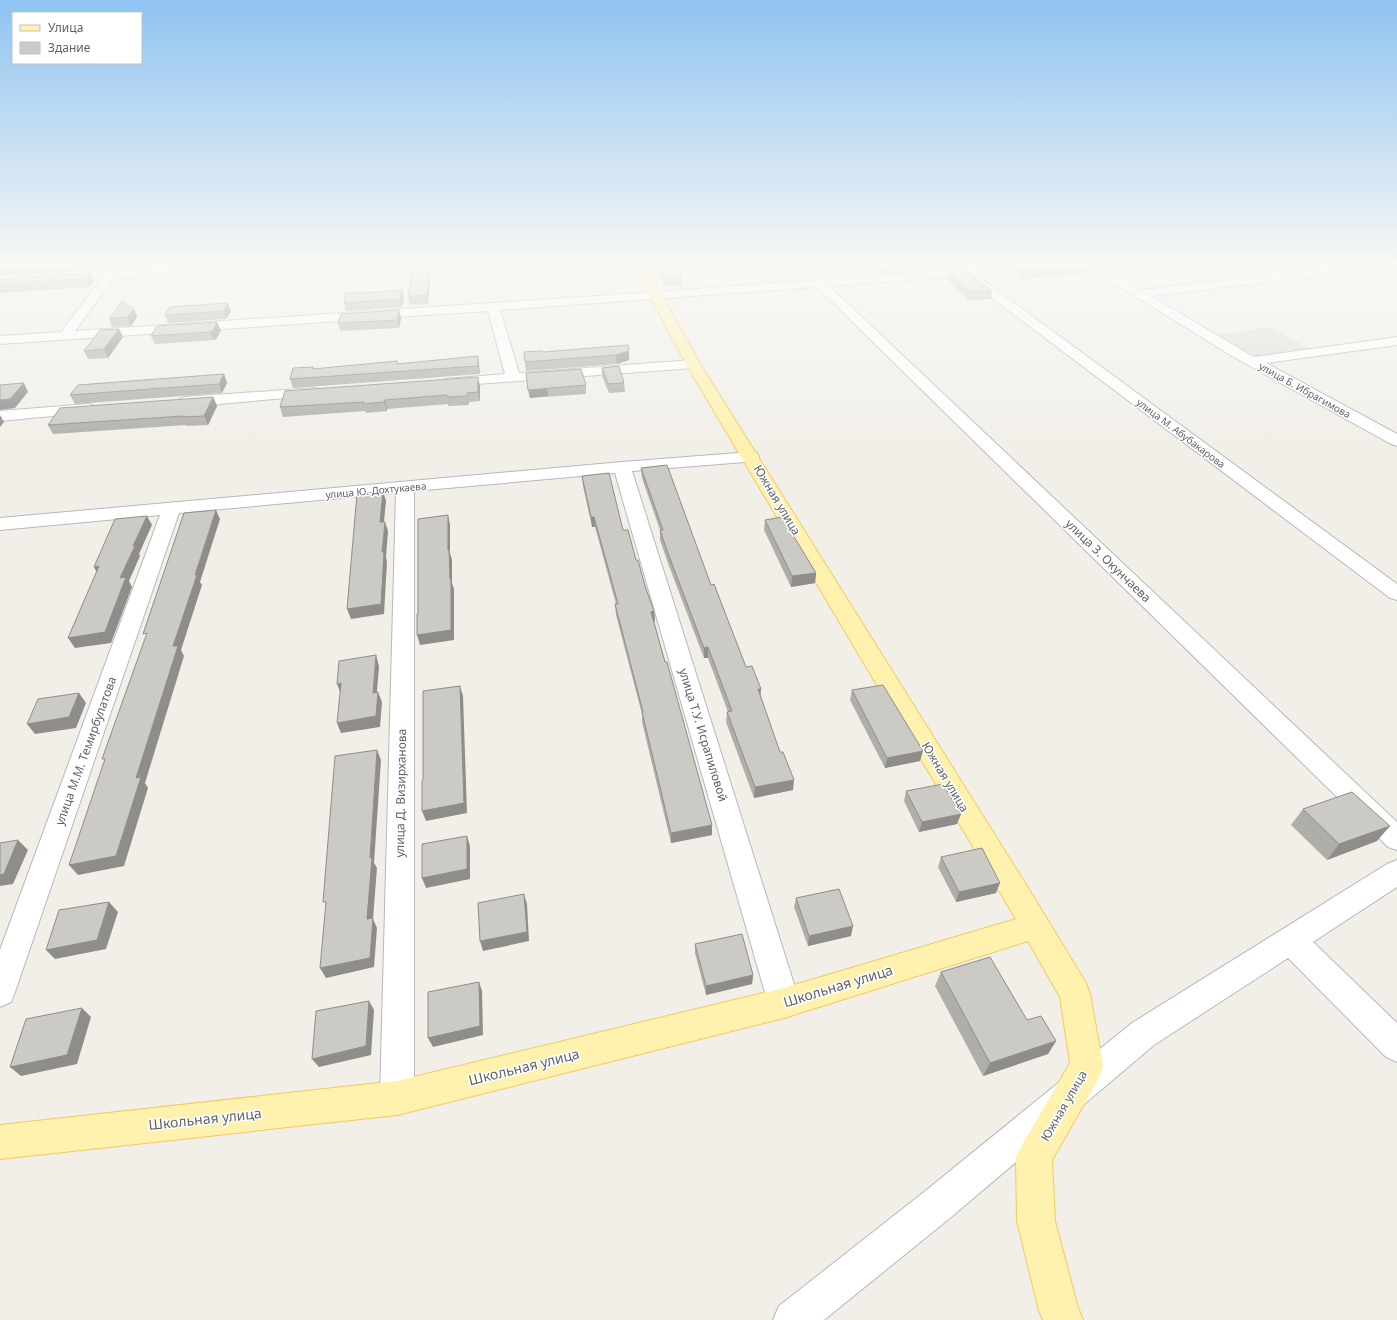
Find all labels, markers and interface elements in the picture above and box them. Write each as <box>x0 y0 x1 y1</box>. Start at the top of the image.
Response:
legend <box>12 12 142 64</box>
text: Улица <box>48 19 83 36</box>
text: Здание <box>48 39 91 56</box>
street label: улица Б. Ибрагимова <box>1257 359 1353 421</box>
street label: улица М. Абубакарова <box>1134 395 1228 471</box>
street label: Южная улица <box>750 461 805 538</box>
street label: улица Ю. Дохтукаева <box>325 479 427 501</box>
street label: улица З. Окунчаева <box>1062 515 1155 606</box>
street label: улица Т.У. Исрапиловой <box>675 666 732 803</box>
street label: улица М.М. Темирбулатова <box>51 674 120 828</box>
street label: улица Д. Визирханова <box>391 729 410 857</box>
street label: Южная улица <box>918 738 973 815</box>
street label: Школьная улица <box>781 960 895 1011</box>
street label: Школьная улица <box>466 1044 581 1089</box>
street label: Южная улица <box>1036 1067 1091 1144</box>
street label: Школьная улица <box>147 1103 262 1134</box>

